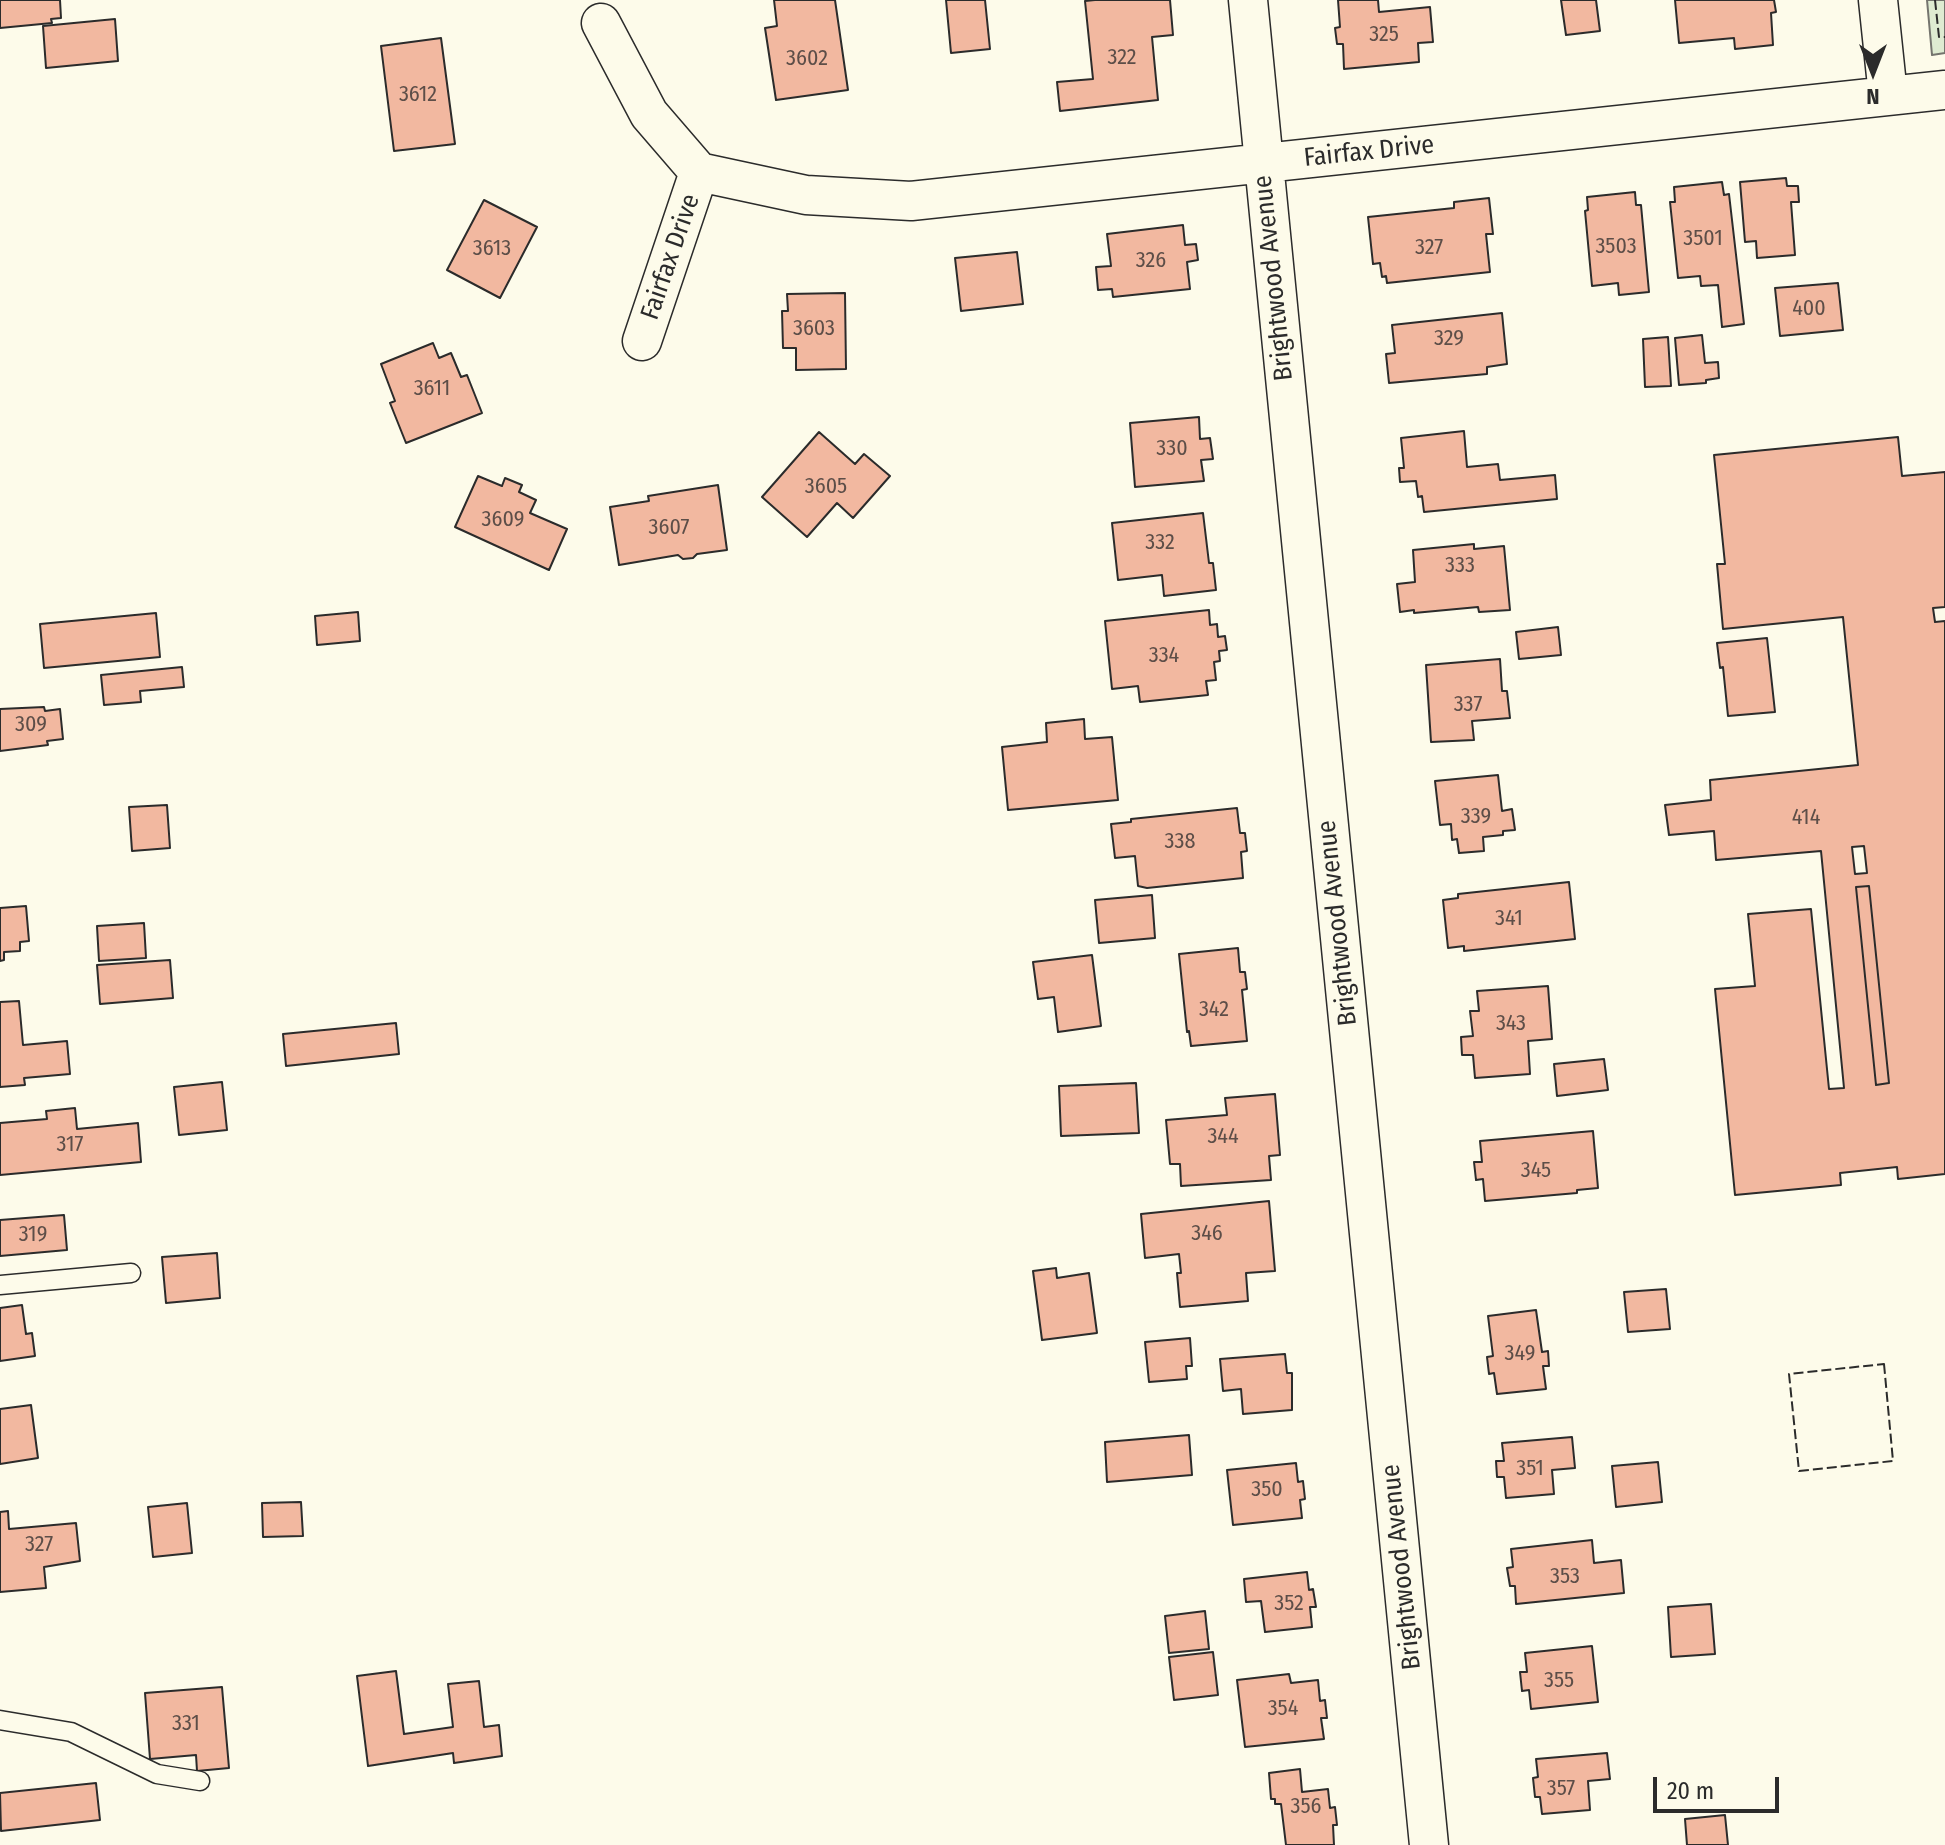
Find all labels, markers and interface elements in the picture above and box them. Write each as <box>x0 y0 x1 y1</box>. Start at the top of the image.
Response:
house number: 325 <box>1369 22 1399 48</box>
north arrow <box>1833 32 1913 112</box>
house number: 322 <box>1107 45 1137 71</box>
house number: 3602 <box>786 46 828 72</box>
house number: 3612 <box>399 82 437 108</box>
text: N <box>1866 83 1880 110</box>
street label: Fairfax Drive <box>1302 130 1436 174</box>
street label: Brightwood Avenue <box>1248 174 1300 382</box>
street label: Fairfax Drive <box>635 190 707 324</box>
house number: 3501 <box>1683 226 1723 252</box>
house number: 3503 <box>1595 234 1637 260</box>
house number: 327 <box>1415 235 1443 261</box>
house number: 3613 <box>473 236 511 262</box>
house number: 326 <box>1136 248 1166 274</box>
house number: 400 <box>1792 296 1826 322</box>
house number: 3603 <box>793 316 835 342</box>
house number: 329 <box>1434 326 1464 352</box>
house number: 3611 <box>414 376 450 402</box>
house number: 330 <box>1156 436 1188 462</box>
house number: 3605 <box>805 474 847 500</box>
house number: 3609 <box>482 507 524 533</box>
house number: 3607 <box>649 515 689 541</box>
house number: 332 <box>1145 530 1175 556</box>
house number: 333 <box>1445 553 1475 579</box>
house number: 334 <box>1149 643 1179 669</box>
house number: 337 <box>1454 692 1482 718</box>
house number: 309 <box>15 712 47 738</box>
house number: 339 <box>1461 804 1491 830</box>
house number: 414 <box>1792 805 1820 831</box>
street label: Brightwood Avenue <box>1312 819 1364 1027</box>
house number: 338 <box>1165 829 1195 855</box>
house number: 341 <box>1495 906 1523 932</box>
house number: 342 <box>1199 997 1229 1023</box>
house number: 343 <box>1496 1011 1526 1037</box>
house number: 344 <box>1207 1124 1239 1150</box>
house number: 317 <box>57 1132 83 1158</box>
house number: 345 <box>1521 1158 1551 1184</box>
house number: 346 <box>1191 1221 1223 1247</box>
house number: 319 <box>19 1222 47 1248</box>
house number: 349 <box>1505 1341 1535 1367</box>
house number: 351 <box>1516 1456 1544 1482</box>
street label: Brightwood Avenue <box>1376 1463 1428 1671</box>
house number: 350 <box>1251 1477 1283 1503</box>
house number: 327 <box>25 1532 53 1558</box>
house number: 353 <box>1550 1564 1580 1590</box>
house number: 352 <box>1274 1591 1304 1617</box>
house number: 355 <box>1544 1668 1574 1694</box>
house number: 354 <box>1268 1696 1298 1722</box>
house number: 331 <box>172 1711 200 1737</box>
scale bar <box>1657 1761 1783 1811</box>
house number: 357 <box>1547 1776 1575 1802</box>
text: 20 m <box>1667 1777 1714 1805</box>
house number: 356 <box>1291 1794 1321 1820</box>

